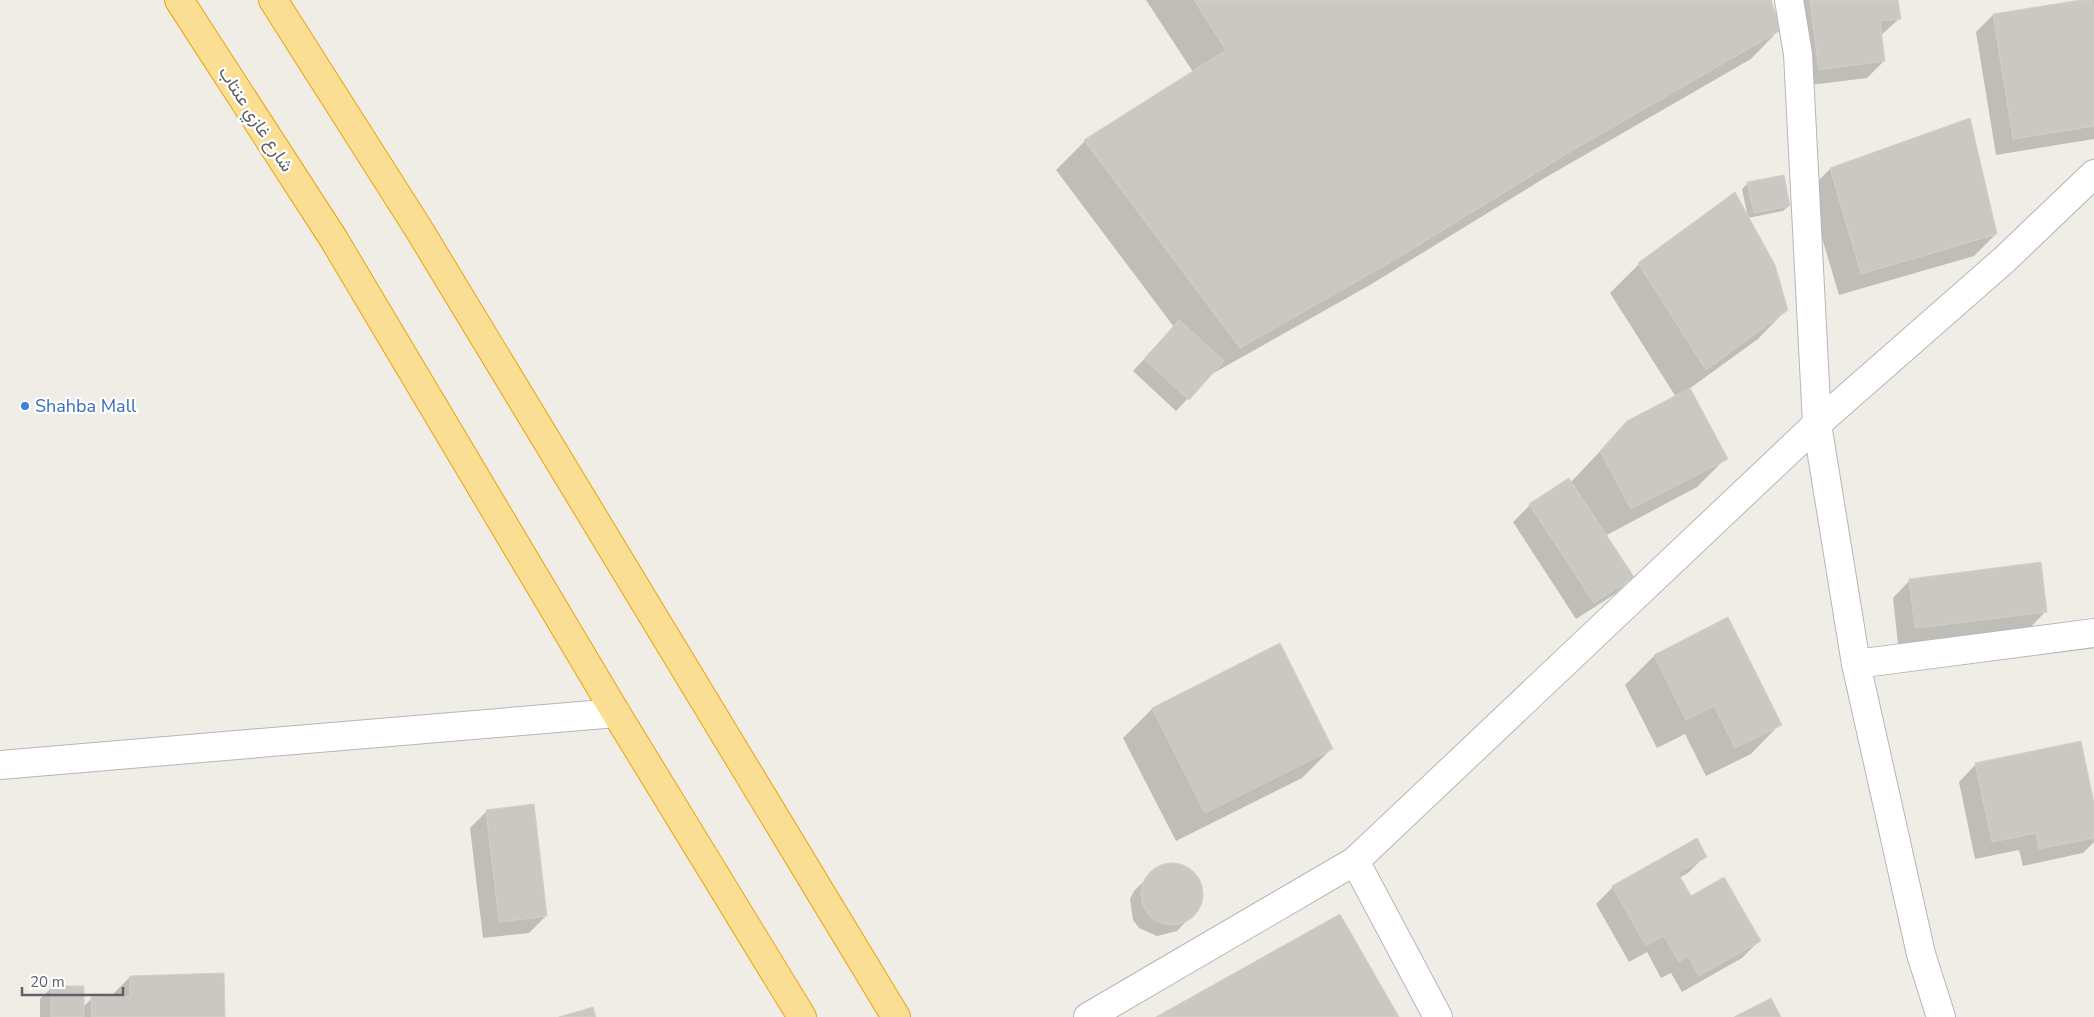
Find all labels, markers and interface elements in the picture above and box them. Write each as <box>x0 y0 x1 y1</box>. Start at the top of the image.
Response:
street label: شارع غازي عنتاب <box>210 62 299 178</box>
place label: Shahba Mall <box>35 394 137 418</box>
marker: Shahba Mall <box>19 400 31 412</box>
scale bar <box>22 964 124 996</box>
text: 20 m <box>30 972 65 992</box>

